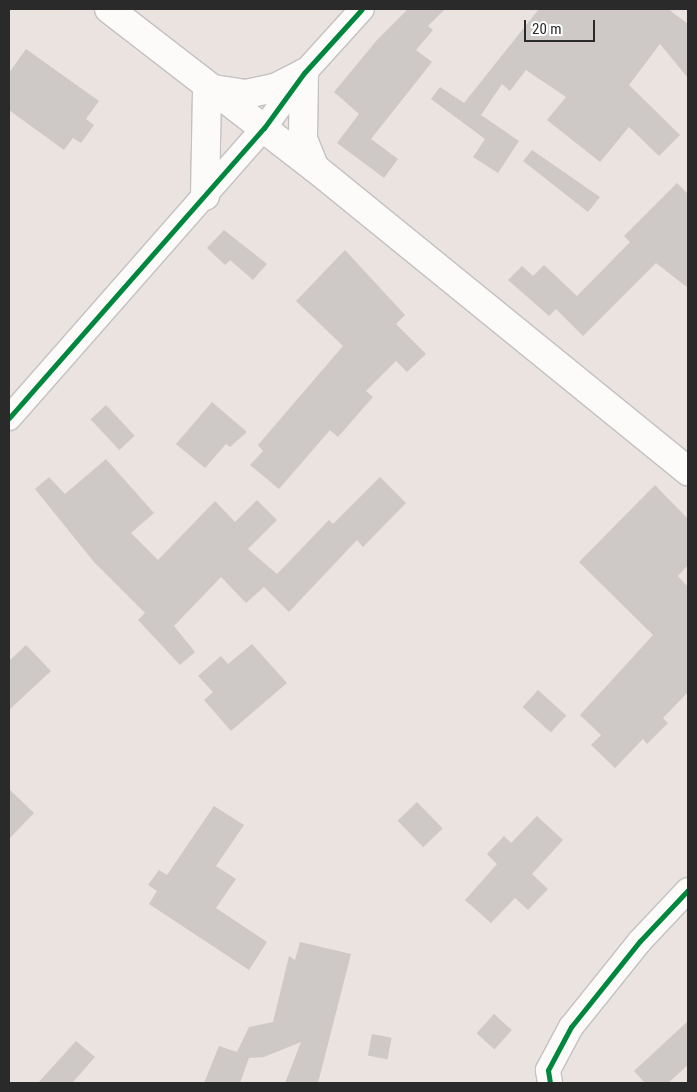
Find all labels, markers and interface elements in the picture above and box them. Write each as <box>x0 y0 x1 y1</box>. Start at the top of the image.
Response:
scale bar <box>527 10 598 42</box>
text: 20 m <box>532 20 562 38</box>

